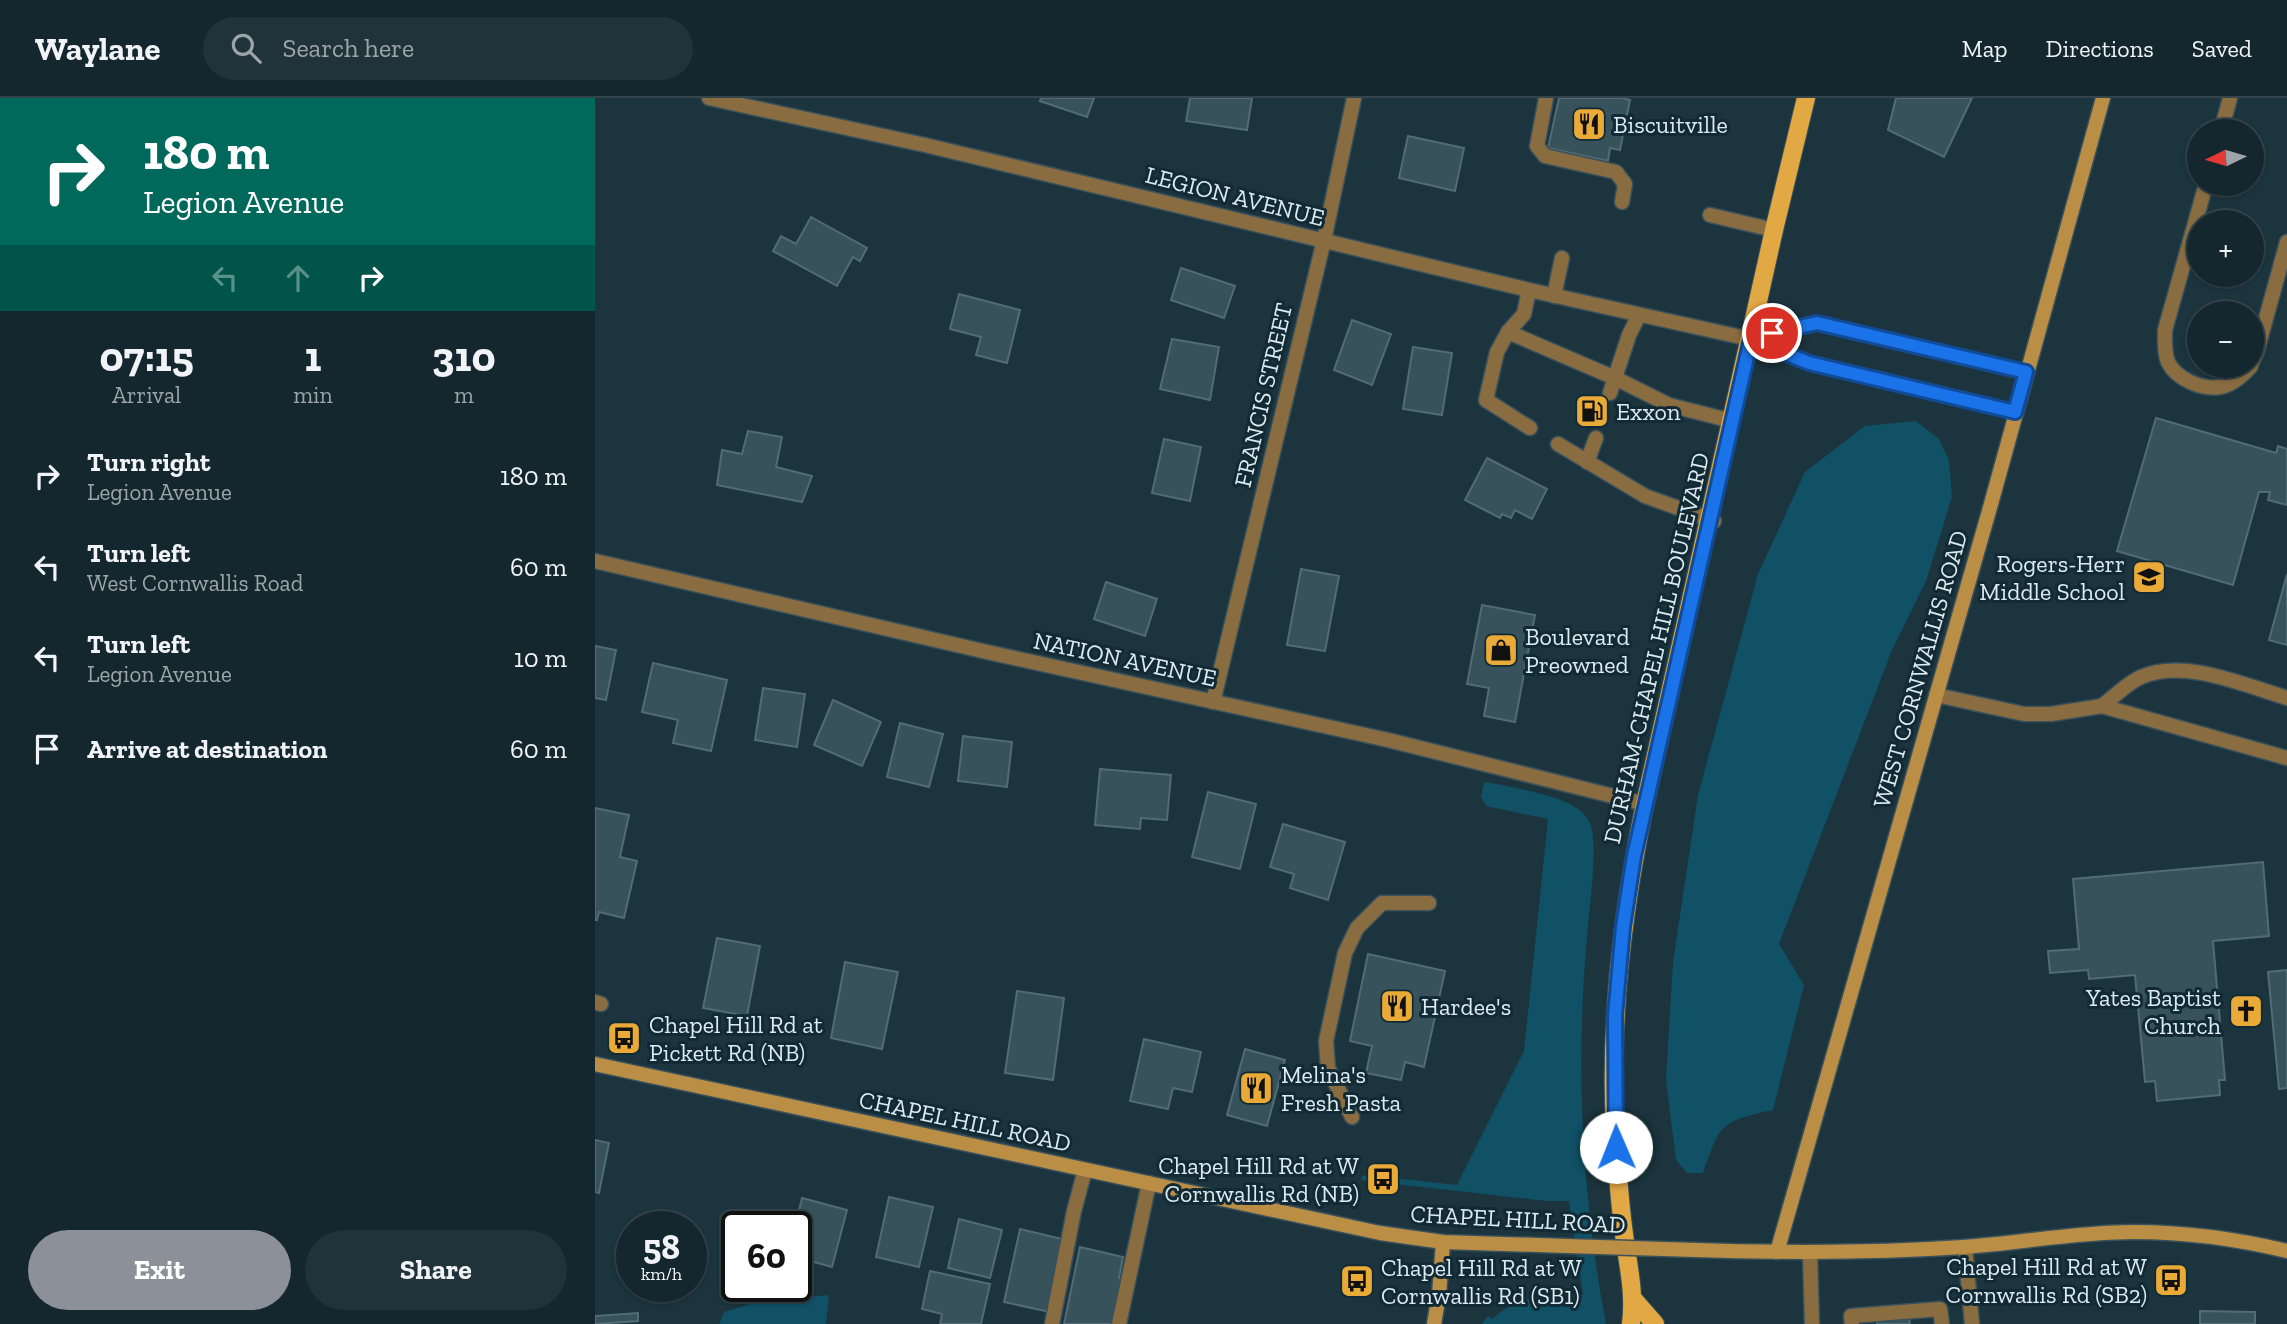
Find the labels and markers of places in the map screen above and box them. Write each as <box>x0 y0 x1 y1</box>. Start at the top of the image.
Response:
restaurant icon: Biscuitville <box>1570 105 1608 143</box>
place label: Biscuitville <box>1613 110 1728 139</box>
pin <box>1742 303 1802 363</box>
fuel station icon: Exxon <box>1573 392 1611 430</box>
place label: Exxon <box>1616 397 1681 426</box>
place label: Rogers-Herr Middle School <box>1979 549 2125 606</box>
school or university icon: Rogers-Herr Middle School <box>2130 558 2168 596</box>
place label: Boulevard Preowned <box>1525 622 1630 679</box>
shop icon: Boulevard Preowned <box>1482 631 1520 669</box>
place label: Yates Baptist Church <box>2085 983 2222 1040</box>
restaurant icon: Hardee's <box>1378 987 1416 1025</box>
place label: Hardee's <box>1421 992 1511 1021</box>
church icon: Yates Baptist Church <box>2227 992 2265 1030</box>
place label: Chapel Hill Rd at Pickett Rd (NB) <box>649 1010 823 1067</box>
bus stop icon: Chapel Hill Rd at Pickett Rd (NB) <box>605 1019 643 1057</box>
place label: Melina's Fresh Pasta <box>1281 1060 1402 1117</box>
restaurant icon: Melina's Fresh Pasta <box>1237 1069 1275 1107</box>
place label: Chapel Hill Rd at W Cornwallis Rd (NB) <box>1158 1151 1360 1208</box>
bus stop icon: Chapel Hill Rd at W Cornwallis Rd (NB) <box>1364 1160 1402 1198</box>
place label: Chapel Hill Rd at W Cornwallis Rd (SB2) <box>1945 1252 2148 1309</box>
place label: Chapel Hill Rd at W Cornwallis Rd (SB1) <box>1381 1253 1582 1310</box>
bus stop icon: Chapel Hill Rd at W Cornwallis Rd (SB2) <box>2152 1261 2190 1299</box>
bus stop icon: Chapel Hill Rd at W Cornwallis Rd (SB1) <box>1338 1262 1376 1300</box>

